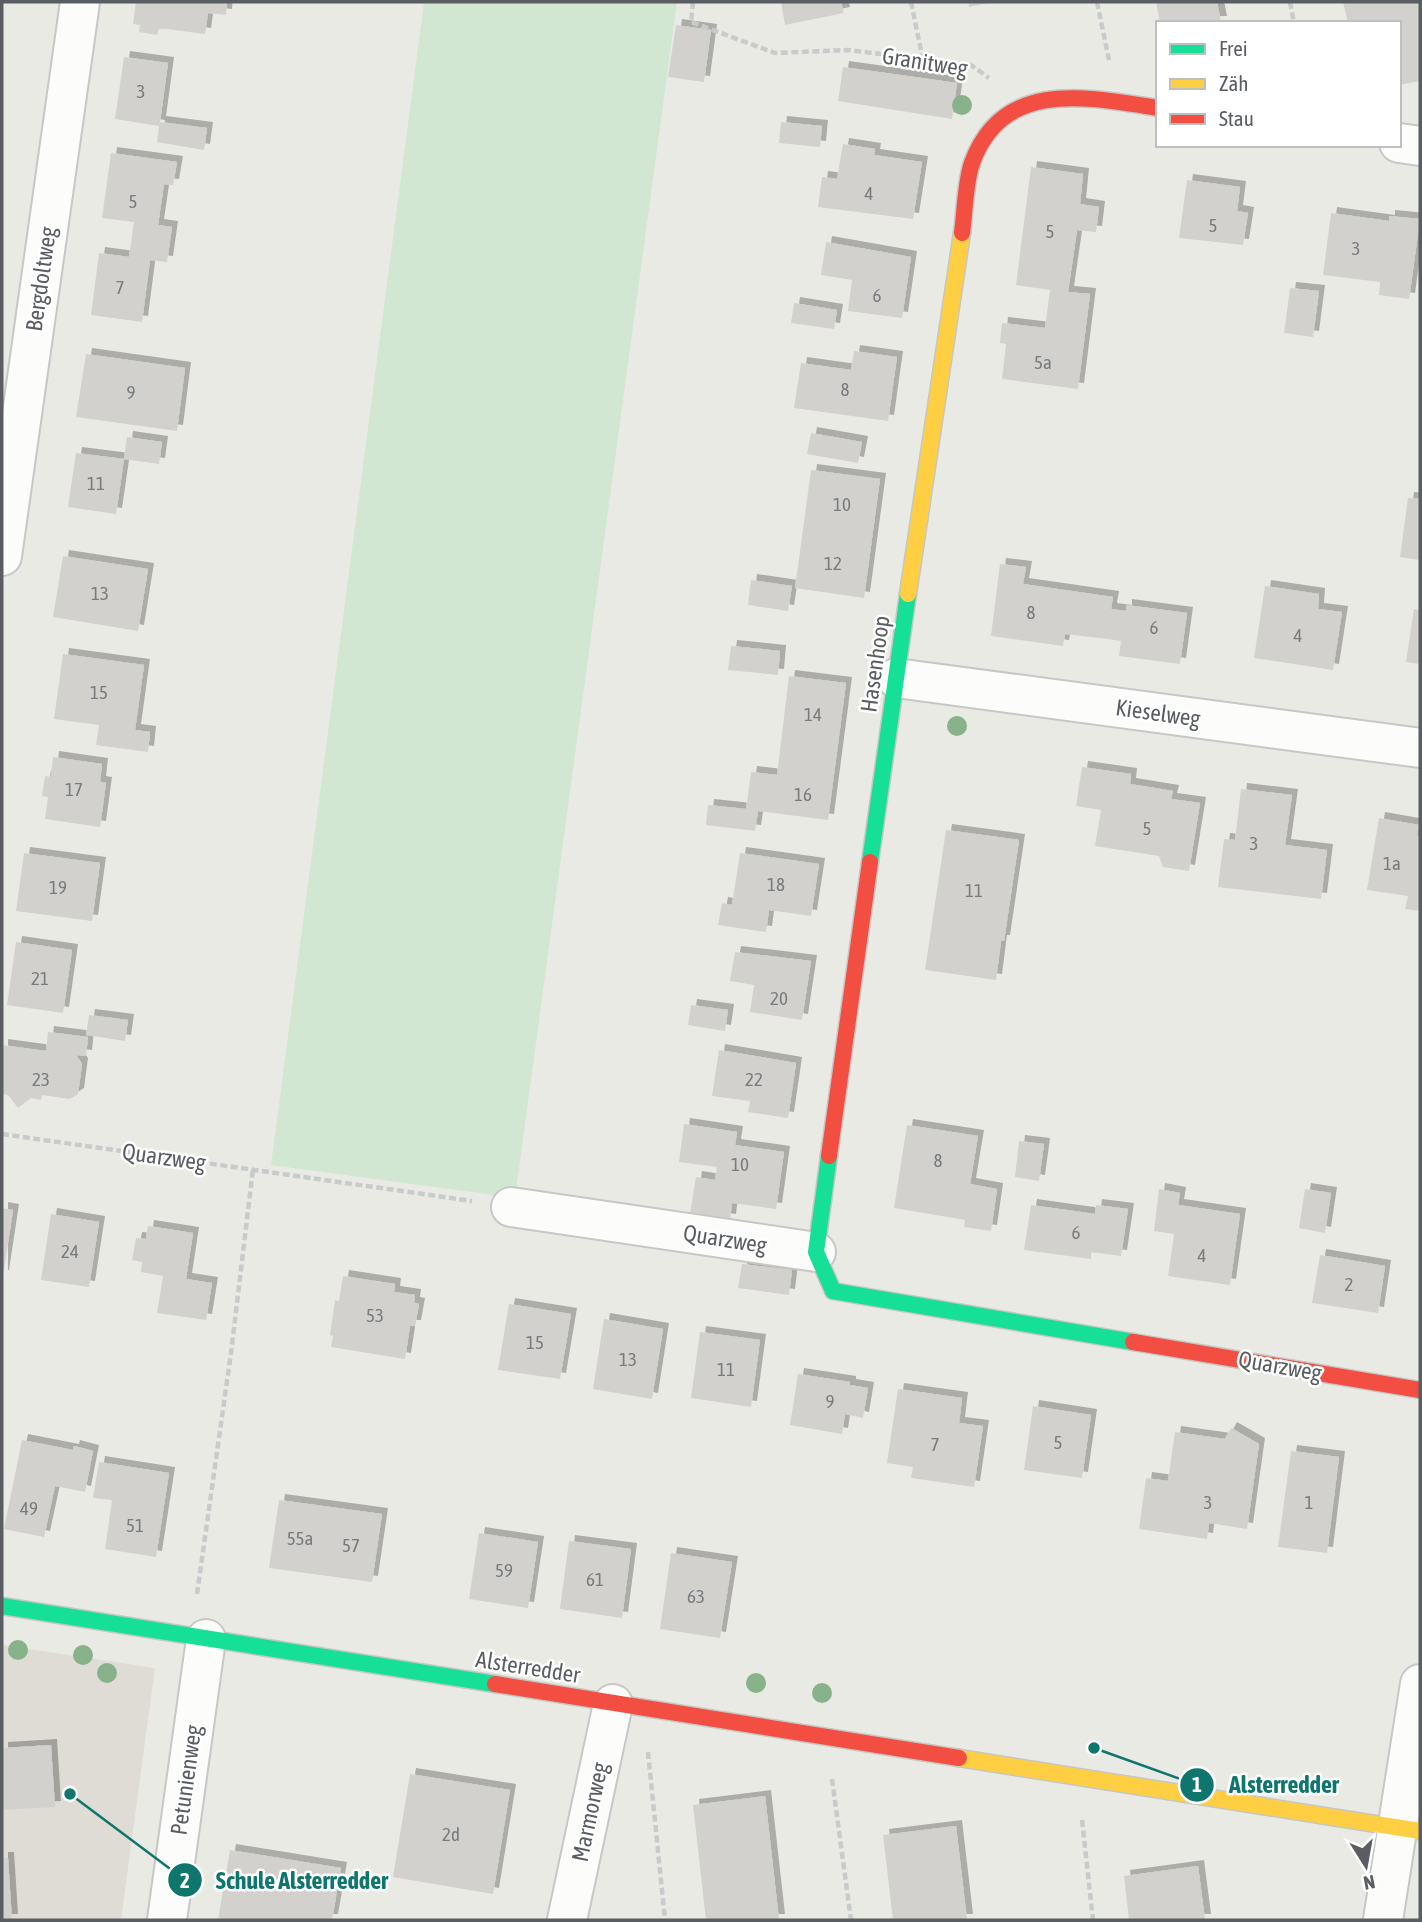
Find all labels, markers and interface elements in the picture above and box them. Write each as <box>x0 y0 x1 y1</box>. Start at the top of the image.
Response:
legend <box>1156 21 1401 147</box>
text: Frei <box>1219 36 1248 60</box>
street label: Granitweg <box>880 42 970 82</box>
text: Zäh <box>1219 71 1248 95</box>
house number: 3 <box>137 80 145 102</box>
text: Stau <box>1219 106 1254 130</box>
house number: 4 <box>865 182 874 204</box>
house number: 5 <box>129 190 137 212</box>
house number: 5 <box>1209 214 1217 236</box>
house number: 5 <box>1046 220 1054 242</box>
street label: Bergdoltweg <box>21 225 61 333</box>
house number: 3 <box>1352 237 1360 259</box>
house number: 7 <box>116 276 124 298</box>
house number: 6 <box>873 284 882 306</box>
house number: 5a <box>1034 351 1052 373</box>
house number: 8 <box>841 378 850 400</box>
house number: 9 <box>127 381 136 403</box>
house number: 11 <box>87 472 105 494</box>
house number: 10 <box>833 493 851 515</box>
house number: 12 <box>824 552 842 574</box>
house number: 13 <box>91 582 109 604</box>
house number: 8 <box>1027 601 1036 623</box>
street label: Hasenhoop <box>855 614 895 714</box>
house number: 6 <box>1150 616 1159 638</box>
house number: 4 <box>1294 624 1303 646</box>
house number: 15 <box>90 681 108 703</box>
street label: Kieselweg <box>1114 694 1202 732</box>
house number: 14 <box>804 703 822 725</box>
house number: 17 <box>65 778 83 800</box>
house number: 16 <box>794 783 812 805</box>
house number: 5 <box>1143 817 1151 839</box>
house number: 3 <box>1250 832 1258 854</box>
house number: 1a <box>1383 852 1401 874</box>
house number: 18 <box>767 873 785 895</box>
house number: 19 <box>49 876 67 898</box>
house number: 11 <box>965 879 983 901</box>
house number: 21 <box>31 967 49 989</box>
house number: 20 <box>770 987 788 1009</box>
house number: 23 <box>32 1068 50 1090</box>
house number: 22 <box>745 1068 763 1090</box>
street label: Quarzweg <box>121 1138 208 1176</box>
house number: 8 <box>934 1149 943 1171</box>
house number: 10 <box>731 1153 749 1175</box>
street label: Quarzweg <box>681 1220 769 1258</box>
house number: 6 <box>1072 1221 1081 1243</box>
house number: 24 <box>61 1240 79 1262</box>
house number: 4 <box>1198 1244 1207 1266</box>
house number: 2 <box>1345 1273 1353 1295</box>
house number: 53 <box>366 1304 384 1326</box>
house number: 15 <box>526 1331 544 1353</box>
street label: Quarzweg <box>1236 1346 1324 1386</box>
house number: 13 <box>619 1348 637 1370</box>
house number: 11 <box>717 1358 735 1380</box>
house number: 9 <box>826 1390 835 1412</box>
house number: 5 <box>1054 1431 1062 1453</box>
house number: 7 <box>931 1433 939 1455</box>
house number: 3 <box>1204 1491 1212 1513</box>
house number: 1 <box>1305 1491 1313 1513</box>
house number: 49 <box>20 1497 38 1519</box>
house number: 51 <box>126 1514 144 1536</box>
house number: 55a <box>287 1527 313 1549</box>
house number: 57 <box>342 1534 360 1556</box>
house number: 59 <box>495 1559 513 1581</box>
house number: 61 <box>586 1568 604 1590</box>
house number: 63 <box>687 1585 705 1607</box>
street label: Alsterredder <box>474 1646 583 1688</box>
street label: Petunienweg <box>165 1723 207 1837</box>
street label: Marmorweg <box>567 1760 613 1864</box>
callout: Alsterredder <box>1180 1762 1353 1807</box>
text: Alsterredder <box>1228 1771 1340 1798</box>
text: 1 <box>1192 1772 1202 1796</box>
house number: 2d <box>442 1823 460 1845</box>
north arrow <box>1331 1831 1401 1901</box>
callout: Schule Alsterredder <box>167 1858 402 1903</box>
text: Schule Alsterredder <box>216 1867 389 1894</box>
text: 2 <box>180 1868 190 1892</box>
text: N <box>1362 1871 1377 1895</box>

